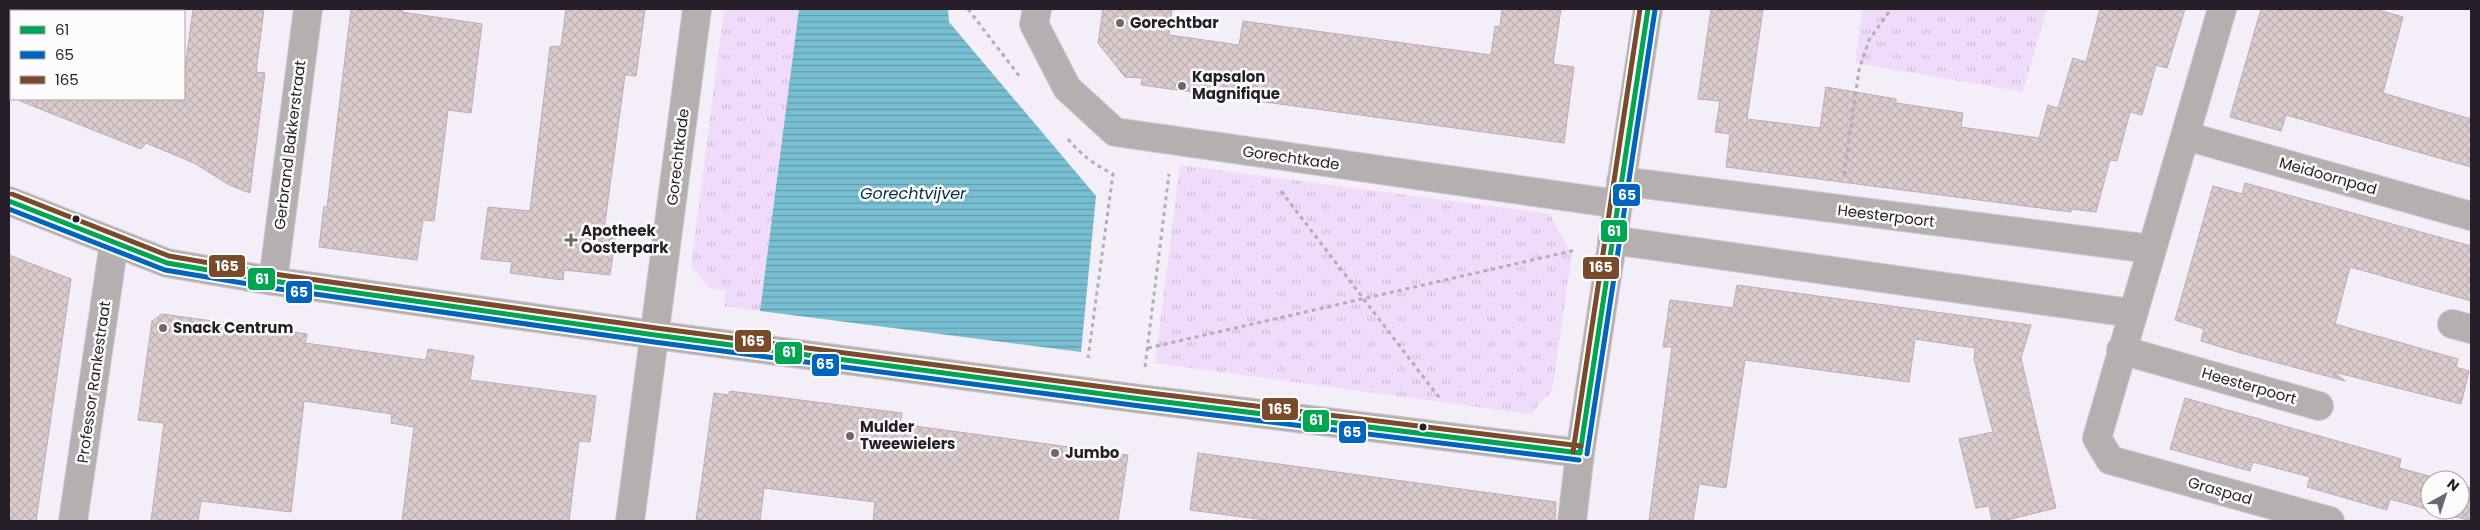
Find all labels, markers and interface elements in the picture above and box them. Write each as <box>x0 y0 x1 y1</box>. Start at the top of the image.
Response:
legend <box>10 10 185 100</box>
place label: Gorechtbar <box>1130 12 1219 33</box>
marker: Gorechtbar <box>1114 17 1126 29</box>
text: 61 <box>55 19 69 40</box>
text: 65 <box>55 44 74 65</box>
street label: Gerbrand Bakkerstraat <box>269 59 310 231</box>
place label: Kapsalon Magnifique <box>1192 66 1280 104</box>
text: 165 <box>55 69 79 90</box>
marker: Kapsalon Magnifique <box>1176 80 1188 92</box>
street label: Gorechtkade <box>661 107 694 207</box>
street label: Gorechtkade <box>1241 140 1341 175</box>
street label: Meidoornpad <box>2277 152 2380 200</box>
water label: Gorechtvijver <box>860 182 967 205</box>
line badge: 65 <box>1612 183 1641 207</box>
text: 65 <box>1618 185 1636 205</box>
street label: Heesterpoort <box>1836 199 1936 232</box>
unlabelled marker <box>71 214 81 224</box>
line badge: 61 <box>1600 219 1628 243</box>
place label: Apotheek Oosterpark <box>581 220 669 258</box>
text: 61 <box>1607 221 1621 241</box>
marker: Apotheek Oosterpark <box>565 234 577 246</box>
line badge: 165 <box>208 254 246 278</box>
text: 165 <box>215 256 239 276</box>
line badge: 165 <box>1582 256 1620 280</box>
text: 165 <box>1589 257 1613 277</box>
line badge: 61 <box>247 267 276 291</box>
text: 61 <box>255 269 269 289</box>
line badge: 65 <box>285 280 313 304</box>
text: 65 <box>290 282 308 302</box>
street label: Professor Rankestraat <box>72 300 115 464</box>
place label: Snack Centrum <box>173 317 293 338</box>
marker: Snack Centrum <box>157 322 169 334</box>
line badge: 165 <box>734 329 772 353</box>
text: 165 <box>741 331 765 351</box>
line badge: 61 <box>774 341 803 365</box>
text: 61 <box>782 342 796 362</box>
line badge: 65 <box>811 353 840 377</box>
text: 65 <box>816 354 834 374</box>
street label: Heesterpoort <box>2199 362 2299 409</box>
line badge: 165 <box>1261 397 1299 421</box>
text: 165 <box>1268 399 1292 419</box>
line badge: 61 <box>1302 409 1330 433</box>
text: 61 <box>1309 410 1323 430</box>
place label: Mulder Tweewielers <box>860 416 955 454</box>
line badge: 65 <box>1338 420 1367 444</box>
text: 65 <box>1343 422 1361 442</box>
unlabelled marker <box>1418 422 1428 432</box>
marker: Mulder Tweewielers <box>844 430 856 442</box>
place label: Jumbo <box>1065 442 1120 463</box>
marker: Jumbo <box>1049 447 1061 459</box>
north arrow <box>2420 470 2470 520</box>
street label: Graspad <box>2186 471 2255 510</box>
text: N <box>2443 474 2464 496</box>

